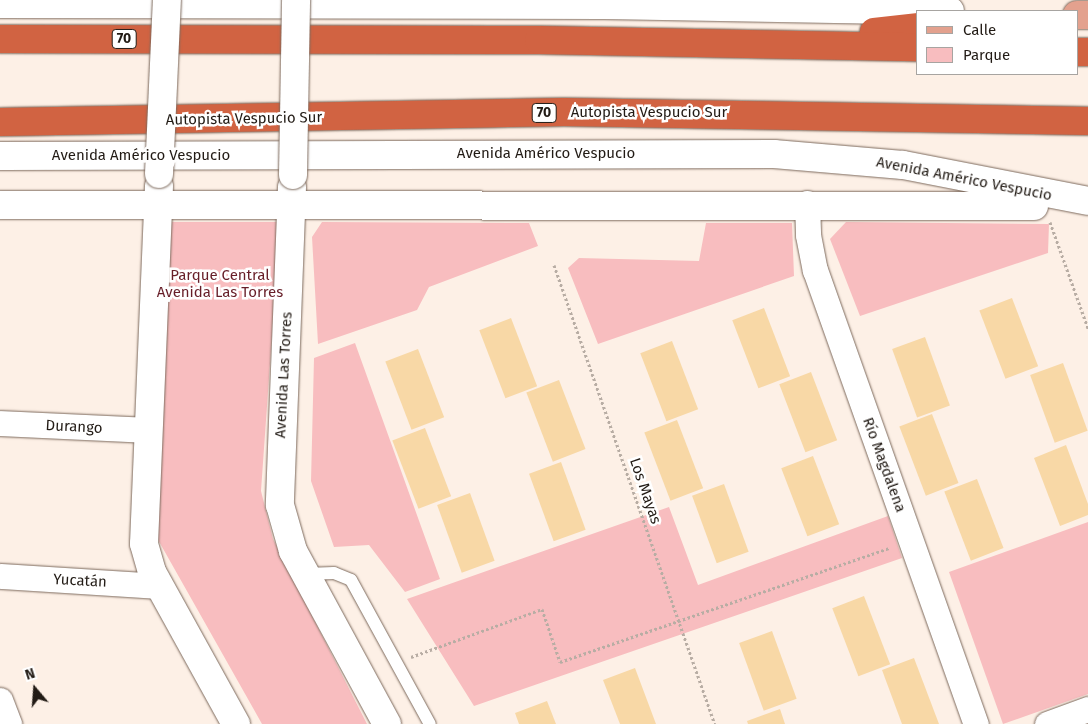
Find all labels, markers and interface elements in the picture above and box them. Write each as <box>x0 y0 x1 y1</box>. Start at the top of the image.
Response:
legend <box>916 10 1078 75</box>
text: Calle <box>963 21 996 39</box>
road number: 70 <box>112 28 136 50</box>
text: Parque <box>963 46 1010 64</box>
road number: 70 <box>532 102 556 125</box>
street label: Autopista Vespucio Sur <box>571 104 727 122</box>
street label: Autopista Vespucio Sur <box>166 109 322 129</box>
street label: Avenida Américo Vespucio <box>457 145 635 163</box>
street label: Avenida Américo Vespucio <box>52 147 230 165</box>
street label: Avenida Américo Vespucio <box>875 153 1053 205</box>
park label: Parque Central Avenida Las Torres <box>157 266 283 301</box>
street label: Avenida Las Torres <box>272 311 296 439</box>
street label: Río Magdalena <box>858 415 910 515</box>
street label: Durango <box>45 417 103 437</box>
street label: Los Mayas <box>625 456 665 526</box>
street label: Yucatán <box>53 571 107 591</box>
north arrow <box>10 664 60 714</box>
text: N <box>23 665 37 684</box>

